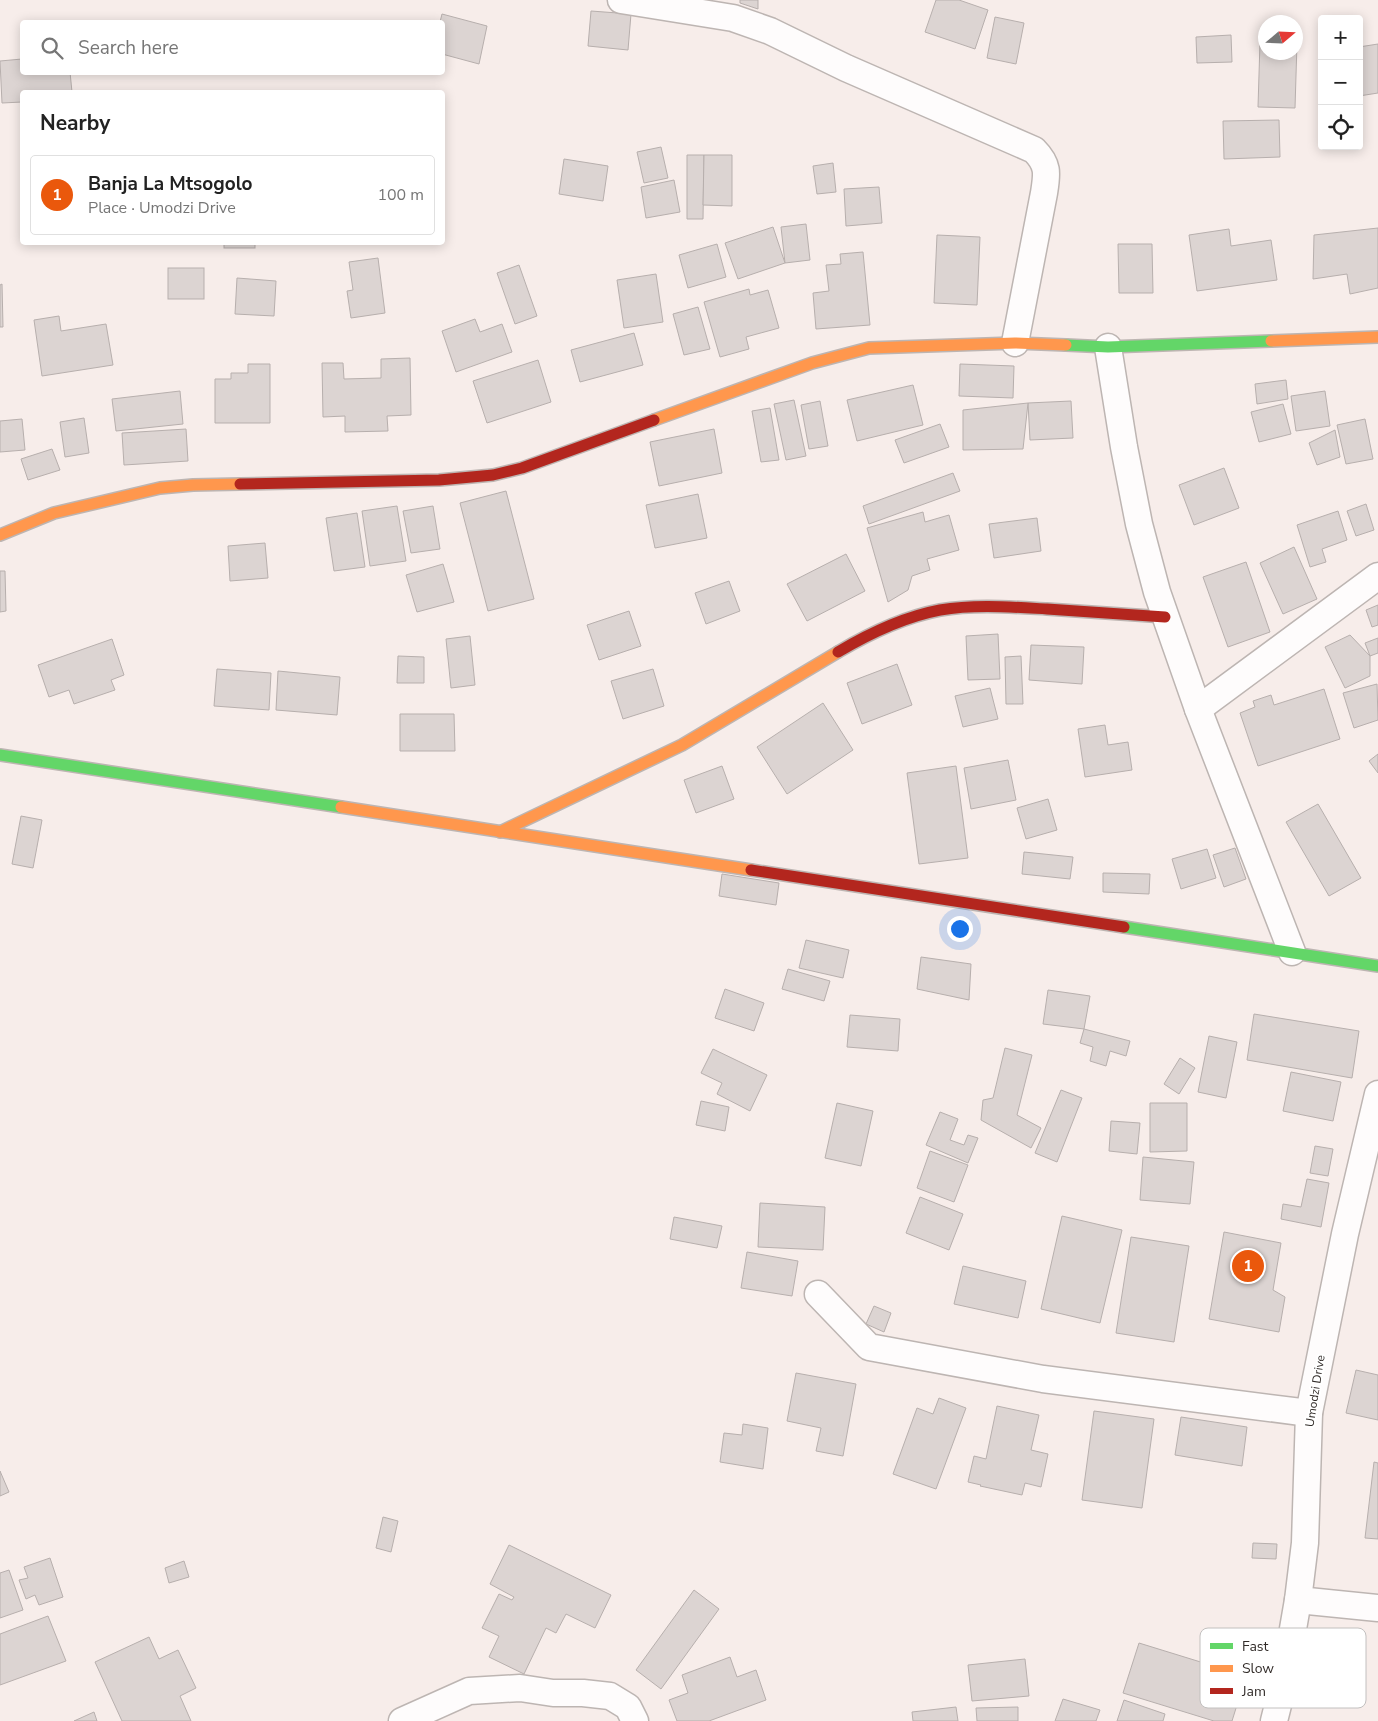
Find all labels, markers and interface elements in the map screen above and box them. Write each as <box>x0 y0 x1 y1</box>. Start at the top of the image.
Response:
north arrow <box>1258 15 1303 60</box>
map controls <box>1318 15 1363 150</box>
button: + <box>1318 15 1363 60</box>
search box <box>20 20 445 75</box>
icon: search <box>38 34 66 62</box>
text: Search here <box>78 35 179 61</box>
button: − <box>1318 60 1363 105</box>
button: locate <box>1318 105 1363 150</box>
text: Nearby <box>40 109 110 137</box>
text: Banja La Mtsogolo <box>88 171 253 197</box>
text: 1 <box>52 184 62 206</box>
text: 100 m <box>377 184 424 206</box>
text: Place · Umodzi Drive <box>88 197 236 219</box>
your location <box>947 916 973 942</box>
pin: 1 <box>1232 1247 1264 1285</box>
street label: Umodzi Drive <box>1301 1354 1329 1428</box>
legend <box>1200 1628 1366 1708</box>
text: Fast <box>1242 1637 1268 1656</box>
text: Slow <box>1242 1659 1274 1678</box>
text: Jam <box>1241 1682 1266 1701</box>

